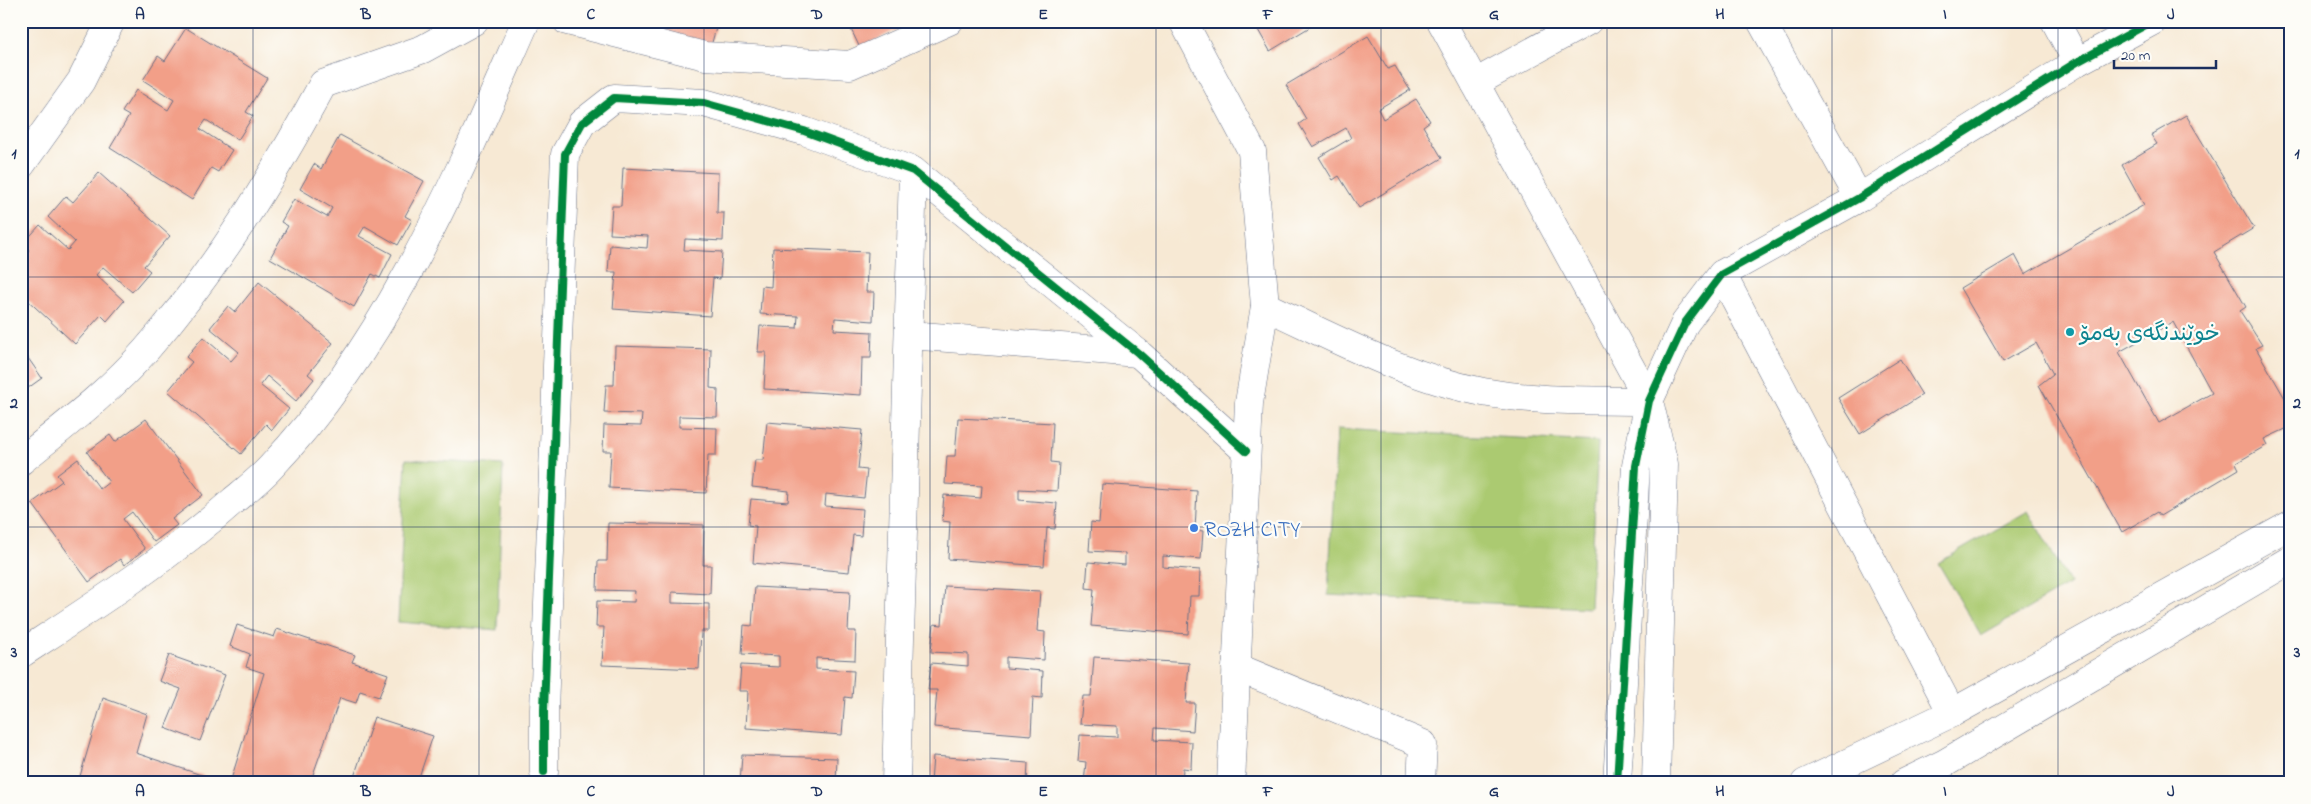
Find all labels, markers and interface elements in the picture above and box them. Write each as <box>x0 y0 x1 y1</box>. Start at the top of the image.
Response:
text: A <box>135 3 145 27</box>
text: B <box>360 3 372 27</box>
text: C <box>587 3 596 27</box>
text: D <box>810 3 823 27</box>
text: E <box>1038 3 1048 27</box>
text: F <box>1262 3 1274 27</box>
text: G <box>1489 3 1499 27</box>
text: H <box>1715 3 1725 27</box>
text: I <box>1943 3 1947 27</box>
text: J <box>2167 3 2175 27</box>
scale bar <box>2114 38 2216 70</box>
text: 20 m <box>2121 45 2151 67</box>
text: 1 <box>11 142 17 166</box>
text: 1 <box>2294 142 2300 166</box>
place label: خوێندنگەی بەمۆ <box>2078 319 2220 351</box>
marker: خوێندنگەی بەمۆ <box>2064 326 2076 338</box>
text: 2 <box>9 392 18 416</box>
text: 2 <box>2292 392 2301 416</box>
place label: ROZH CITY <box>1204 515 1300 547</box>
marker: ROZH CITY <box>1188 522 1200 534</box>
text: 3 <box>10 641 18 665</box>
text: 3 <box>2293 641 2301 665</box>
text: A <box>135 780 145 804</box>
text: B <box>360 780 372 804</box>
text: C <box>587 780 596 804</box>
text: D <box>810 780 823 804</box>
text: E <box>1038 780 1048 804</box>
text: F <box>1262 780 1274 804</box>
text: G <box>1489 780 1499 804</box>
text: H <box>1715 780 1725 804</box>
text: I <box>1943 780 1947 804</box>
text: J <box>2167 780 2175 804</box>

